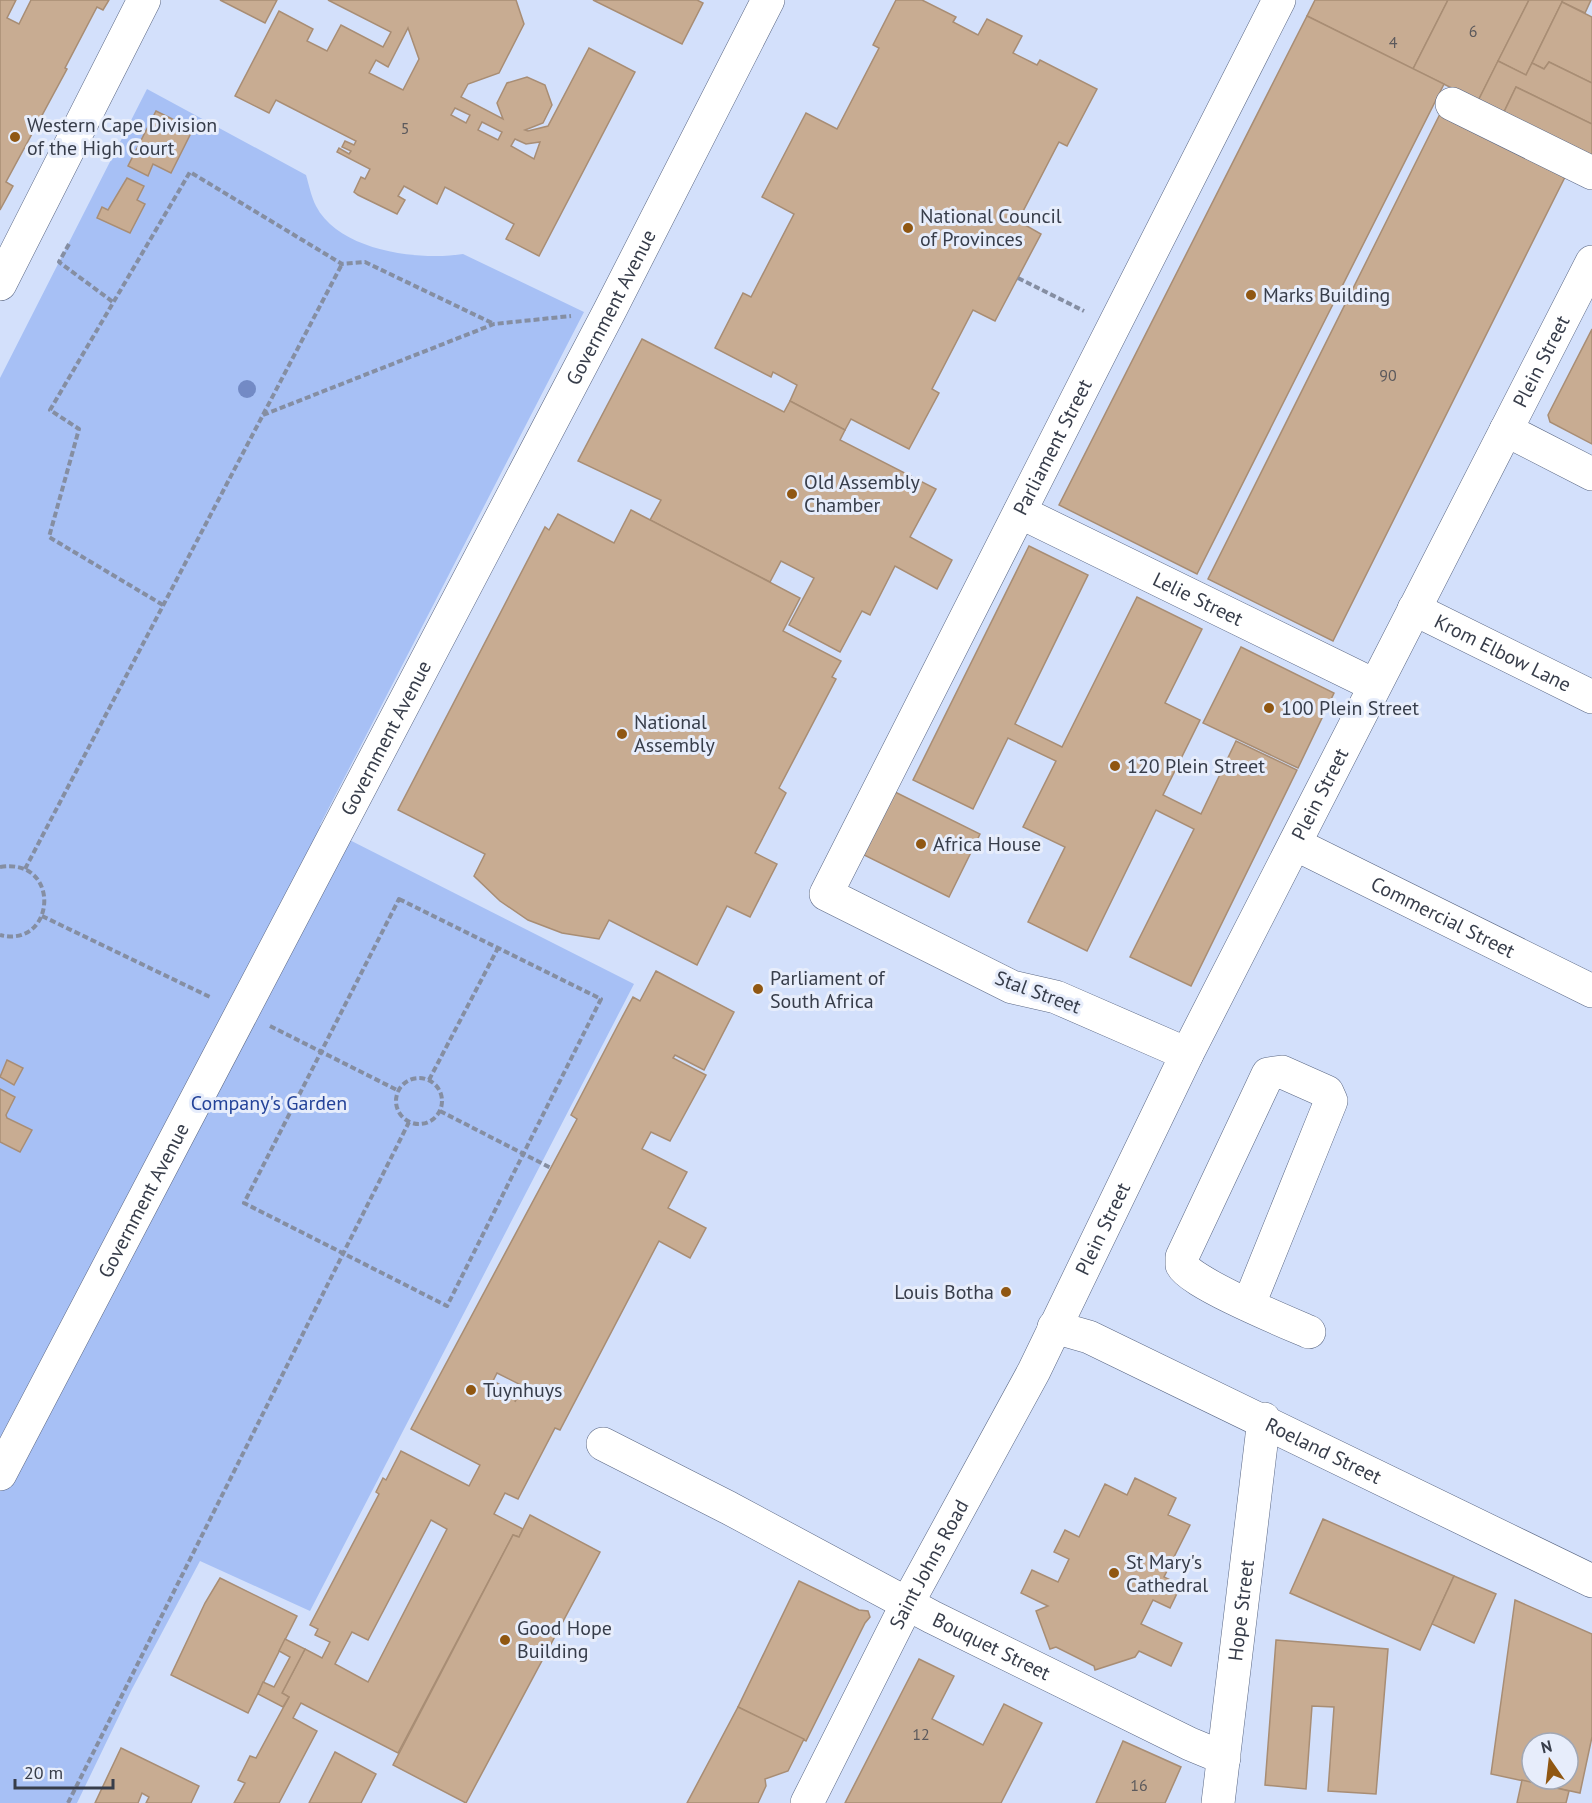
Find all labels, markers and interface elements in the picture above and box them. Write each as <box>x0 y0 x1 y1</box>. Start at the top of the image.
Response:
house number: 6 <box>1469 21 1477 41</box>
house number: 4 <box>1389 32 1398 52</box>
place label: Western Cape Division of the High Court <box>27 112 217 161</box>
house number: 5 <box>401 118 409 138</box>
marker: Western Cape Division of the High Court <box>8 130 22 144</box>
place label: National Council of Provinces <box>920 203 1062 252</box>
marker: National Council of Provinces <box>901 221 915 235</box>
street label: Government Avenue <box>560 225 662 389</box>
place label: Marks Building <box>1263 282 1390 308</box>
marker: Marks Building <box>1244 288 1258 302</box>
street label: Plein Street <box>1507 311 1576 412</box>
house number: 90 <box>1379 365 1397 385</box>
street label: Parliament Street <box>1007 375 1098 519</box>
place label: Old Assembly Chamber <box>804 469 921 518</box>
marker: Old Assembly Chamber <box>785 487 799 501</box>
street label: Lelie Street <box>1149 566 1247 632</box>
street label: Krom Elbow Lane <box>1430 608 1575 698</box>
street label: Government Avenue <box>334 656 437 820</box>
place label: 100 Plein Street <box>1281 695 1419 721</box>
marker: 100 Plein Street <box>1262 701 1276 715</box>
place label: National Assembly <box>634 709 716 758</box>
marker: National Assembly <box>615 727 629 741</box>
street label: Plein Street <box>1286 743 1354 845</box>
place label: 120 Plein Street <box>1127 753 1265 779</box>
marker: 120 Plein Street <box>1108 759 1122 773</box>
place label: Africa House <box>933 831 1041 857</box>
marker: Africa House <box>914 837 928 851</box>
street label: Commercial Street <box>1366 871 1519 964</box>
street label: Stal Street <box>991 964 1085 1020</box>
place label: Parliament of South Africa <box>770 965 886 1014</box>
marker: Parliament of South Africa <box>751 982 765 996</box>
park label: Company's Garden <box>191 1090 347 1116</box>
street label: Government Avenue <box>92 1118 195 1282</box>
street label: Plein Street <box>1069 1178 1136 1279</box>
place label: Louis Botha <box>894 1279 994 1305</box>
marker: Louis Botha <box>999 1285 1013 1299</box>
place label: Tuynhuys <box>483 1377 563 1403</box>
marker: Tuynhuys <box>464 1383 478 1397</box>
street label: Roeland Street <box>1261 1412 1386 1490</box>
street label: Saint Johns Road <box>883 1495 974 1634</box>
place label: St Mary's Cathedral <box>1126 1549 1208 1598</box>
street label: Hope Street <box>1222 1558 1260 1662</box>
marker: St Mary's Cathedral <box>1107 1566 1121 1580</box>
street label: Bouquet Street <box>928 1606 1055 1686</box>
place label: Good Hope Building <box>517 1615 612 1664</box>
marker: Good Hope Building <box>498 1633 512 1647</box>
house number: 12 <box>912 1724 930 1744</box>
north arrow <box>1520 1731 1580 1791</box>
text: N <box>1539 1735 1554 1757</box>
scale bar <box>15 1752 112 1790</box>
text: 20 m <box>24 1761 63 1784</box>
house number: 16 <box>1130 1775 1148 1795</box>

